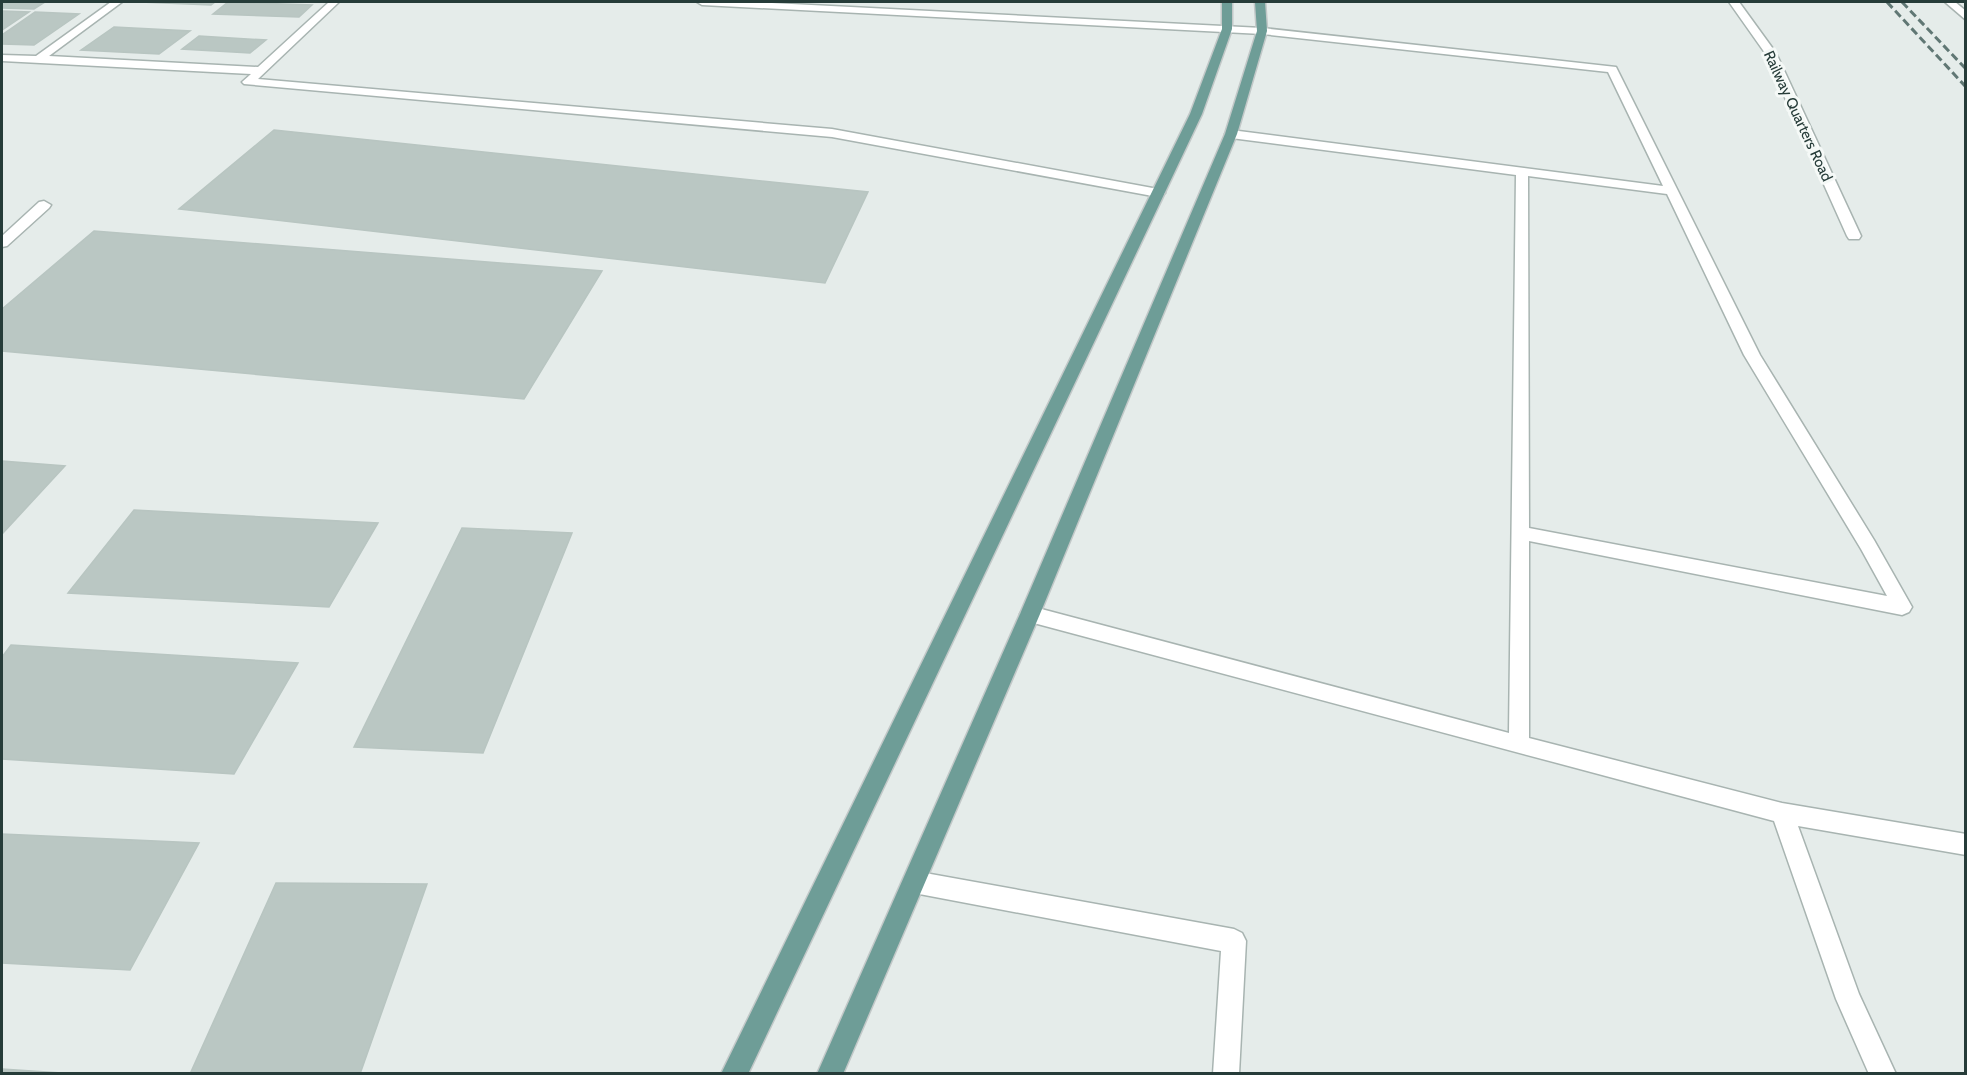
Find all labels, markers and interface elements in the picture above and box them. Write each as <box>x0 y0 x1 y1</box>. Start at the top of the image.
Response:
street label: Railway Quarters Road <box>1760 48 1836 184</box>

